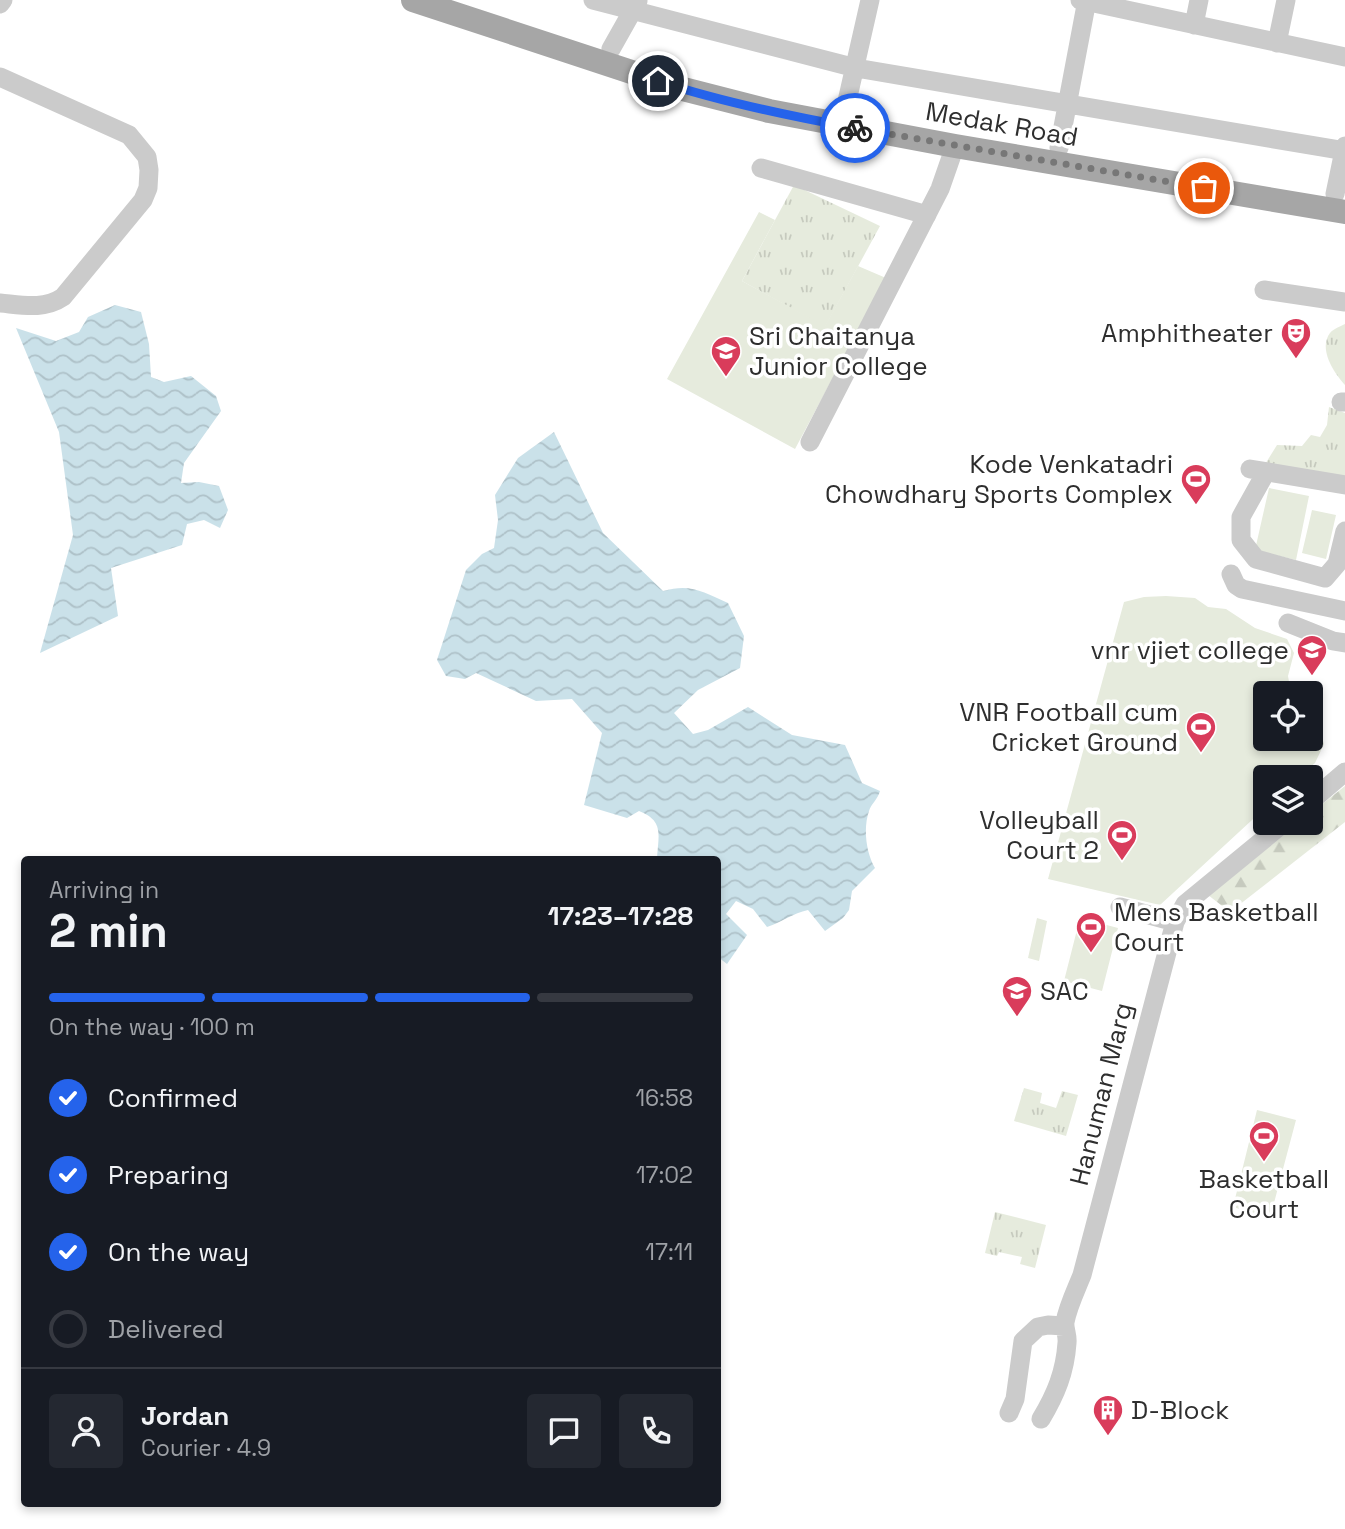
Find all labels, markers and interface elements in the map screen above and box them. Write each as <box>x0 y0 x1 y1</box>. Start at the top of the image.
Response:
pin <box>628 51 688 111</box>
icon: home <box>639 62 677 100</box>
courier <box>820 93 890 163</box>
street label: Medak Road <box>923 94 1081 154</box>
icon: bike <box>836 109 874 147</box>
pin <box>1174 158 1234 218</box>
icon: bag <box>1185 169 1223 207</box>
place label: Amphitheater <box>1101 316 1273 350</box>
theatre icon: Amphitheater <box>1279 316 1313 360</box>
place label: Sri Chaitanya Junior College <box>749 319 928 383</box>
school or university icon: Sri Chaitanya Junior College <box>709 334 743 378</box>
place label: Kode Venkatadri Chowdhary Sports Complex <box>825 447 1173 511</box>
sports icon: Kode Venkatadri Chowdhary Sports Complex <box>1179 462 1213 506</box>
place label: vnr vjiet college <box>1090 633 1289 667</box>
school or university icon: vnr vjiet college <box>1295 633 1329 677</box>
map controls <box>1253 681 1323 835</box>
button: locate <box>1253 681 1323 751</box>
place label: VNR Football cum Cricket Ground <box>959 695 1178 759</box>
sports icon: VNR Football cum Cricket Ground <box>1184 710 1218 754</box>
button: layers <box>1253 765 1323 835</box>
place label: Volleyball Court 2 <box>979 803 1099 867</box>
sports icon: Volleyball Court 2 <box>1105 818 1139 862</box>
text: Arriving in <box>49 875 159 905</box>
place label: Mens Basketball Court <box>1114 895 1319 959</box>
text: 17:23–17:28 <box>548 899 693 933</box>
text: 2 min <box>49 902 168 960</box>
sports icon: Mens Basketball Court <box>1074 910 1108 954</box>
school or university icon: SAC <box>1000 974 1034 1018</box>
place label: SAC <box>1040 974 1089 1008</box>
street label: Hanuman Marg <box>1062 999 1140 1189</box>
text: On the way · 100 m <box>49 1012 255 1042</box>
icon: check <box>49 1079 87 1117</box>
text: Confirmed <box>108 1081 238 1115</box>
text: 16:58 <box>635 1083 693 1113</box>
sports icon: Basketball Court <box>1247 1119 1281 1163</box>
icon: check <box>49 1156 87 1194</box>
text: Preparing <box>108 1158 229 1192</box>
text: 17:02 <box>636 1160 693 1190</box>
place label: Basketball Court <box>1199 1162 1329 1226</box>
icon: check <box>49 1233 87 1271</box>
text: On the way <box>108 1235 249 1269</box>
text: 17:11 <box>645 1237 693 1267</box>
text: Delivered <box>108 1312 224 1346</box>
building icon: D-Block <box>1091 1393 1125 1437</box>
place label: D-Block <box>1131 1393 1229 1427</box>
button: person <box>49 1394 123 1468</box>
button: chat <box>527 1394 601 1468</box>
button: phone <box>619 1394 693 1468</box>
text: Jordan <box>141 1399 229 1433</box>
text: Courier · 4.9 <box>141 1433 271 1463</box>

